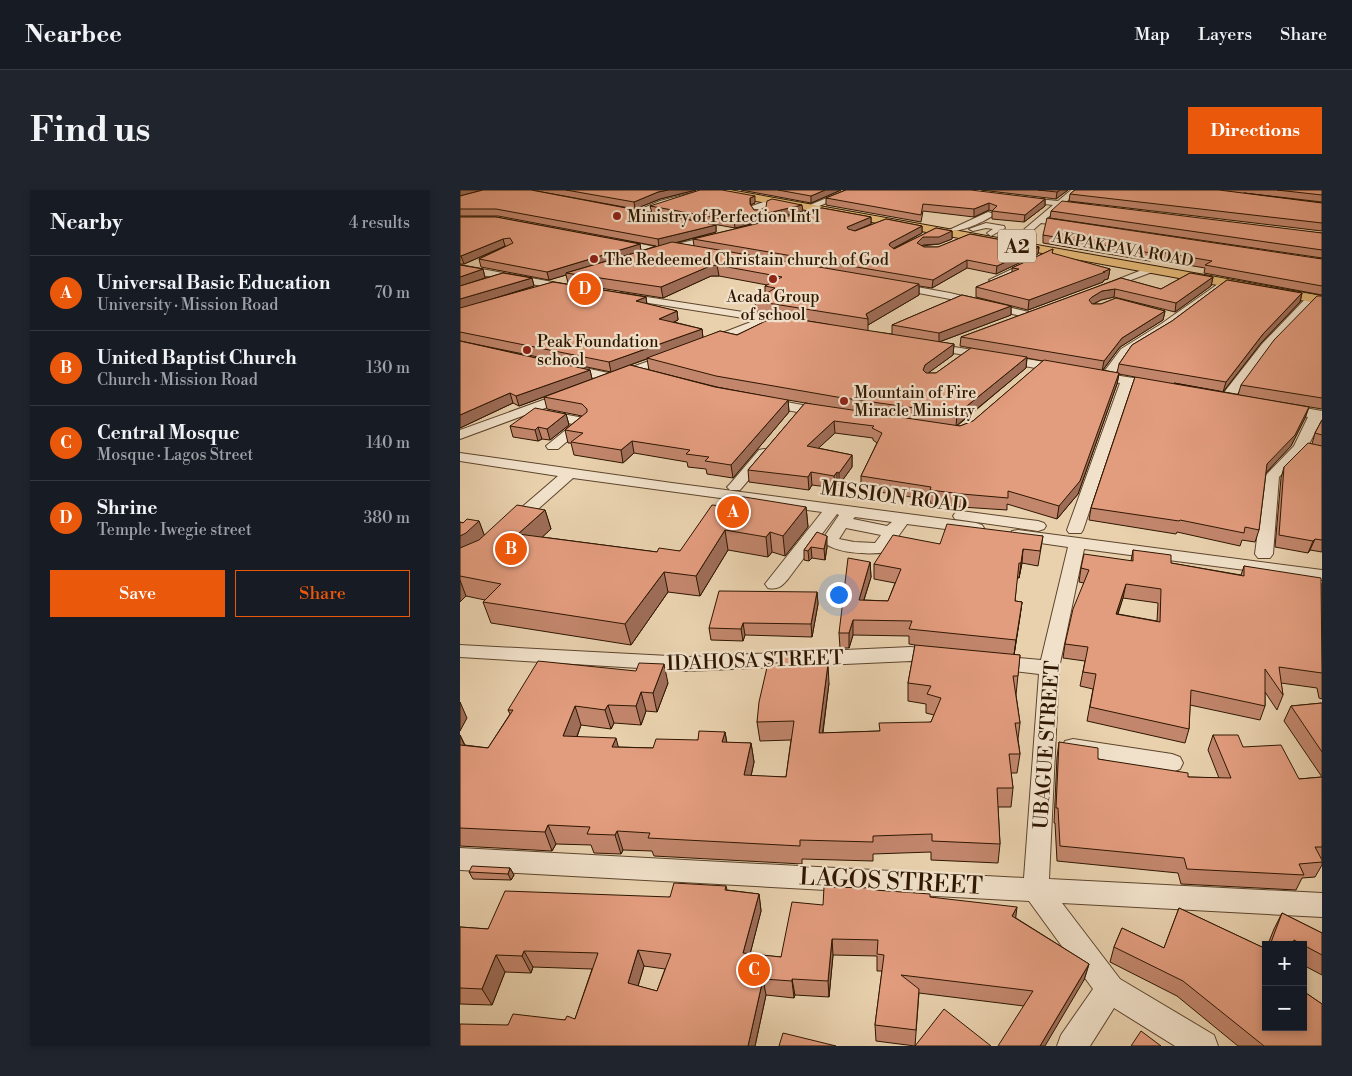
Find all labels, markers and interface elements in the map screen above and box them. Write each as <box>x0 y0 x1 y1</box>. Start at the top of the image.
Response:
text: Nearbee <box>25 20 122 50</box>
text: Map <box>1135 23 1170 46</box>
text: Layers <box>1198 23 1252 46</box>
text: Share <box>1280 23 1327 46</box>
button: Directions <box>1188 107 1322 154</box>
text: Find us <box>30 109 150 152</box>
place label: Ministry of Perfection Int'l <box>627 207 820 227</box>
text: Nearby <box>50 210 123 236</box>
marker: Ministry of Perfection Int'l <box>611 210 623 222</box>
text: 4 results <box>349 213 410 233</box>
street label: AKPAKPAVA ROAD <box>1050 227 1195 271</box>
road number: A2 <box>998 230 1036 262</box>
place label: The Redeemed Christain church of God <box>604 250 889 270</box>
marker: The Redeemed Christain church of God <box>588 253 600 265</box>
pin: D <box>569 270 601 308</box>
text: Universal Basic Education <box>97 271 330 295</box>
marker: Acada Group of school <box>767 273 779 285</box>
text: A <box>60 283 72 303</box>
text: 70 m <box>374 283 410 303</box>
place label: Acada Group of school <box>725 287 820 325</box>
text: University · Mission Road <box>97 295 278 315</box>
place label: Peak Foundation school <box>537 332 659 370</box>
marker: Peak Foundation school <box>521 344 533 356</box>
text: United Baptist Church <box>97 346 297 370</box>
text: B <box>60 358 72 378</box>
text: 130 m <box>366 358 410 378</box>
text: Church · Mission Road <box>97 370 258 390</box>
place label: Mountain of Fire Miracle Ministry <box>854 383 976 421</box>
marker: Mountain of Fire Miracle Ministry <box>838 395 850 407</box>
text: Central Mosque <box>97 421 239 445</box>
text: C <box>60 433 72 453</box>
text: 140 m <box>366 433 410 453</box>
text: Mosque · Lagos Street <box>97 445 253 465</box>
street label: MISSION ROAD <box>819 476 969 519</box>
pin: A <box>717 493 749 531</box>
text: Shrine <box>97 496 157 520</box>
text: D <box>60 508 72 528</box>
text: 380 m <box>363 508 410 528</box>
text: Temple · Iwegie street <box>97 520 252 540</box>
pin: B <box>495 530 527 568</box>
button: Save <box>50 570 225 617</box>
button: Share <box>235 570 410 617</box>
your location <box>826 582 852 608</box>
street label: IDAHOSA STREET <box>666 646 844 677</box>
street label: UBAGUE STREET <box>1029 660 1066 830</box>
street label: LAGOS STREET <box>798 862 984 902</box>
map controls <box>1262 941 1307 1031</box>
button: + <box>1262 941 1307 986</box>
pin: C <box>738 951 770 989</box>
button: − <box>1262 986 1307 1031</box>

